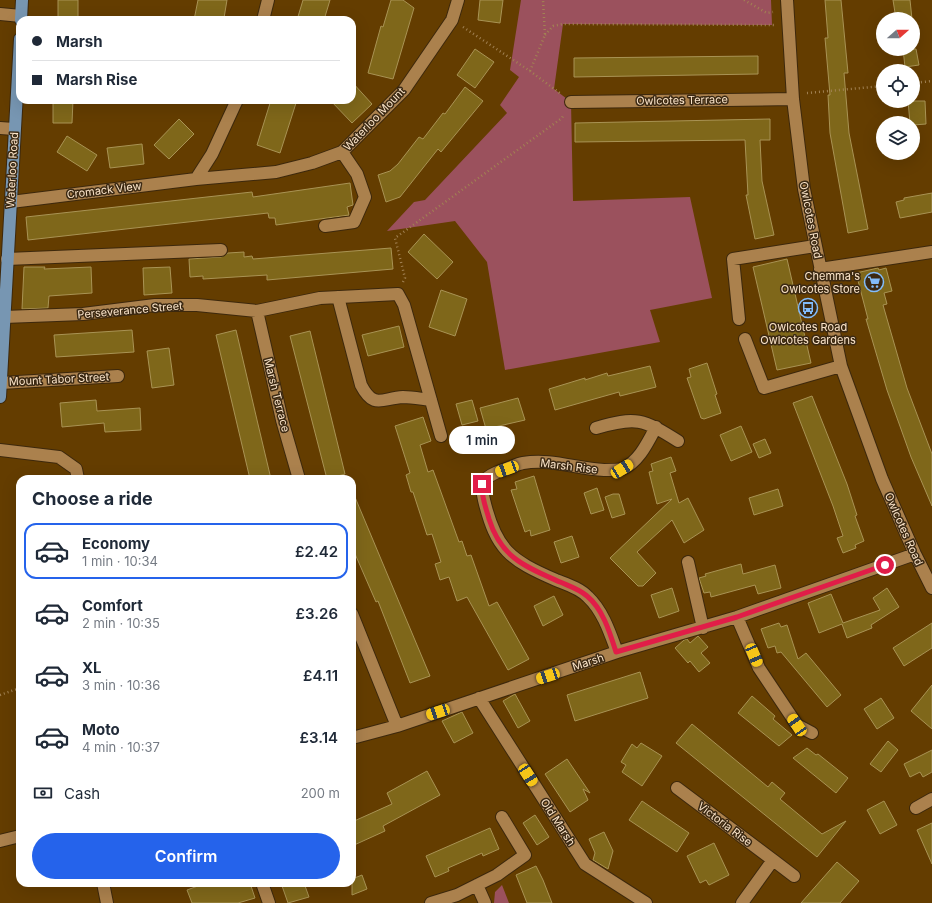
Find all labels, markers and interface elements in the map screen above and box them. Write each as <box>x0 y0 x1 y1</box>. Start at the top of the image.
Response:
north arrow <box>876 12 920 56</box>
map controls <box>876 12 920 160</box>
text: Marsh <box>56 32 103 51</box>
button: locate <box>876 64 920 108</box>
text: Marsh Rise <box>56 70 137 89</box>
street label: Waterloo Mount <box>340 84 408 154</box>
street label: Owlcotes Terrace <box>636 92 728 108</box>
button: layers <box>876 116 920 160</box>
street label: Waterloo Road <box>3 132 21 208</box>
street label: Cromack View <box>66 178 142 202</box>
street label: Owlcotes Road <box>797 180 825 260</box>
place label: Chemma's Owlcotes Store <box>781 269 860 296</box>
supermarket icon: Chemma's Owlcotes Store <box>863 271 885 293</box>
bus stop icon: Owlcotes Road Owlcotes Gardens <box>797 297 819 319</box>
street label: Perseverance Street <box>77 298 184 322</box>
place label: Owlcotes Road Owlcotes Gardens <box>760 320 856 347</box>
street label: Marsh Terrace <box>261 357 293 433</box>
street label: Mount Tabor Street <box>9 369 110 389</box>
callout: 1 min <box>449 426 515 454</box>
text: 1 min <box>466 432 498 448</box>
street label: Marsh Rise <box>540 456 598 476</box>
car <box>609 458 635 480</box>
car <box>494 459 520 479</box>
route end <box>473 475 491 493</box>
text: Choose a ride <box>32 488 153 509</box>
street label: Owlcotes Road <box>882 490 926 568</box>
icon: car <box>34 533 70 569</box>
text: Economy <box>82 534 150 553</box>
text: £2.42 <box>295 542 338 561</box>
text: 1 min · 10:34 <box>82 553 158 569</box>
route start <box>876 556 894 574</box>
icon: car <box>34 595 70 631</box>
text: Comfort <box>82 596 143 615</box>
text: £3.26 <box>296 604 338 623</box>
text: 2 min · 10:35 <box>82 615 160 631</box>
car <box>744 642 764 668</box>
street label: Marsh <box>570 650 606 674</box>
icon: car <box>34 657 70 693</box>
text: XL <box>82 658 102 677</box>
text: £4.11 <box>303 666 338 685</box>
car <box>535 667 561 685</box>
text: 3 min · 10:36 <box>82 677 160 693</box>
car <box>425 703 451 721</box>
car <box>785 712 809 738</box>
icon: car <box>34 719 70 755</box>
text: Moto <box>82 720 120 739</box>
text: £3.14 <box>300 728 338 747</box>
text: 4 min · 10:37 <box>82 739 160 755</box>
car <box>516 762 540 788</box>
icon: cash <box>32 782 54 804</box>
text: Cash <box>64 784 100 803</box>
text: 200 m <box>301 785 340 801</box>
street label: Old Marsh <box>538 796 578 848</box>
street label: Victoria Rise <box>695 799 755 849</box>
button: Confirm <box>32 833 340 879</box>

